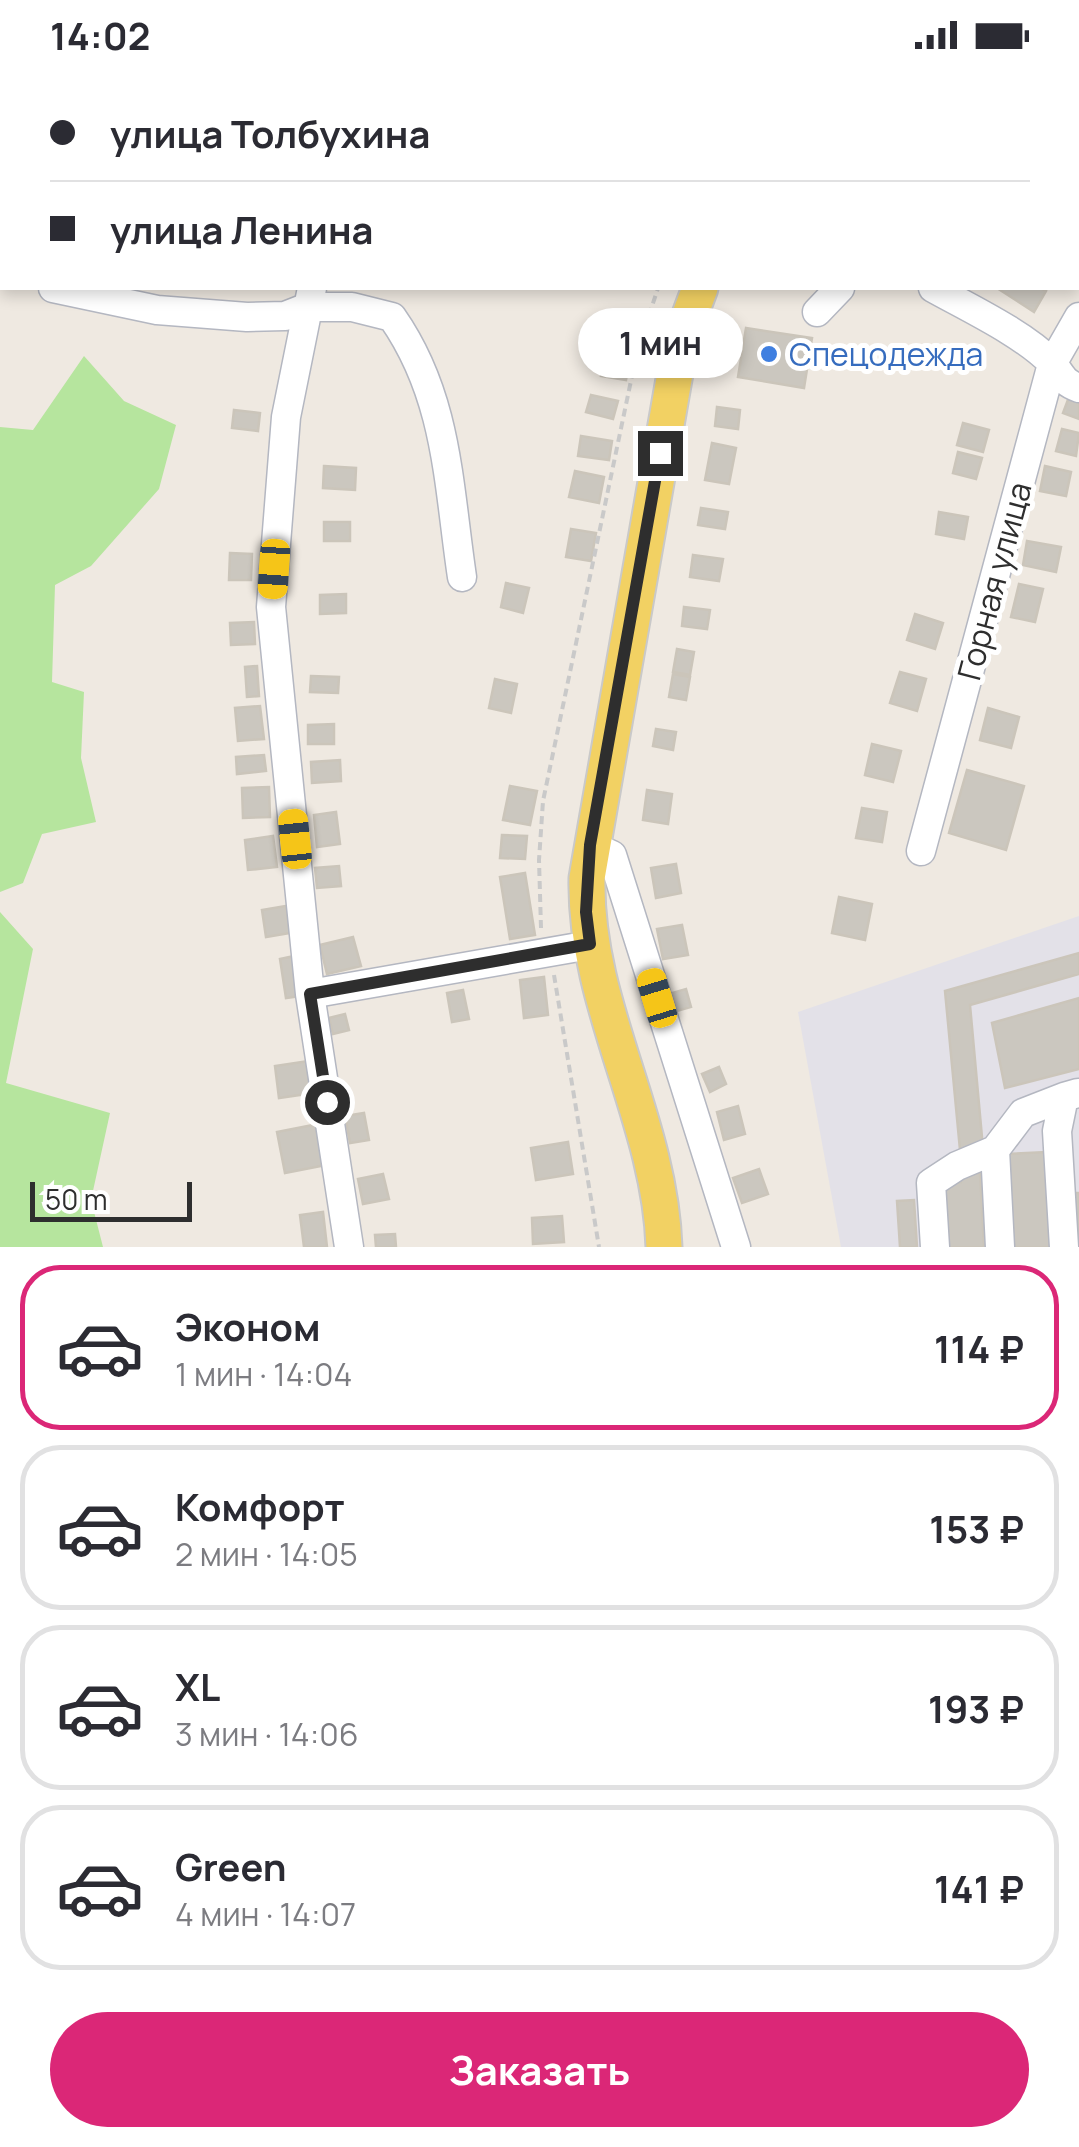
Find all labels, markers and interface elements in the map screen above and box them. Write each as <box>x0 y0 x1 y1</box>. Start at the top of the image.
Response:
text: 14:02 <box>50 9 150 61</box>
text: улица Толбухина <box>110 107 430 159</box>
text: улица Ленина <box>110 203 374 255</box>
callout: 1 мин <box>578 308 742 378</box>
text: 1 мин <box>619 321 702 365</box>
place label: Спецодежда <box>789 332 983 376</box>
marker: Спецодежда <box>758 343 780 365</box>
route end <box>638 431 683 476</box>
street label: Горная улица <box>946 477 1042 685</box>
car <box>257 538 291 600</box>
car <box>277 808 313 870</box>
car <box>634 965 680 1031</box>
route start <box>305 1080 350 1125</box>
scale bar <box>30 1177 192 1222</box>
text: 50 m <box>45 1180 108 1218</box>
text: Эконом <box>175 1300 321 1352</box>
icon: car <box>55 1303 145 1393</box>
text: 114 ₽ <box>934 1322 1024 1374</box>
text: 1 мин · 14:04 <box>175 1352 352 1396</box>
text: Комфорт <box>175 1480 345 1532</box>
icon: car <box>55 1483 145 1573</box>
text: 153 ₽ <box>929 1502 1024 1554</box>
text: 2 мин · 14:05 <box>175 1532 358 1576</box>
text: XL <box>175 1660 220 1712</box>
icon: car <box>55 1663 145 1753</box>
text: 193 ₽ <box>928 1682 1024 1734</box>
text: 3 мин · 14:06 <box>175 1712 359 1756</box>
text: Green <box>175 1840 287 1892</box>
icon: car <box>55 1843 145 1933</box>
text: 141 ₽ <box>934 1862 1024 1914</box>
text: 4 мин · 14:07 <box>175 1892 356 1936</box>
button: Заказать <box>50 2012 1029 2127</box>

